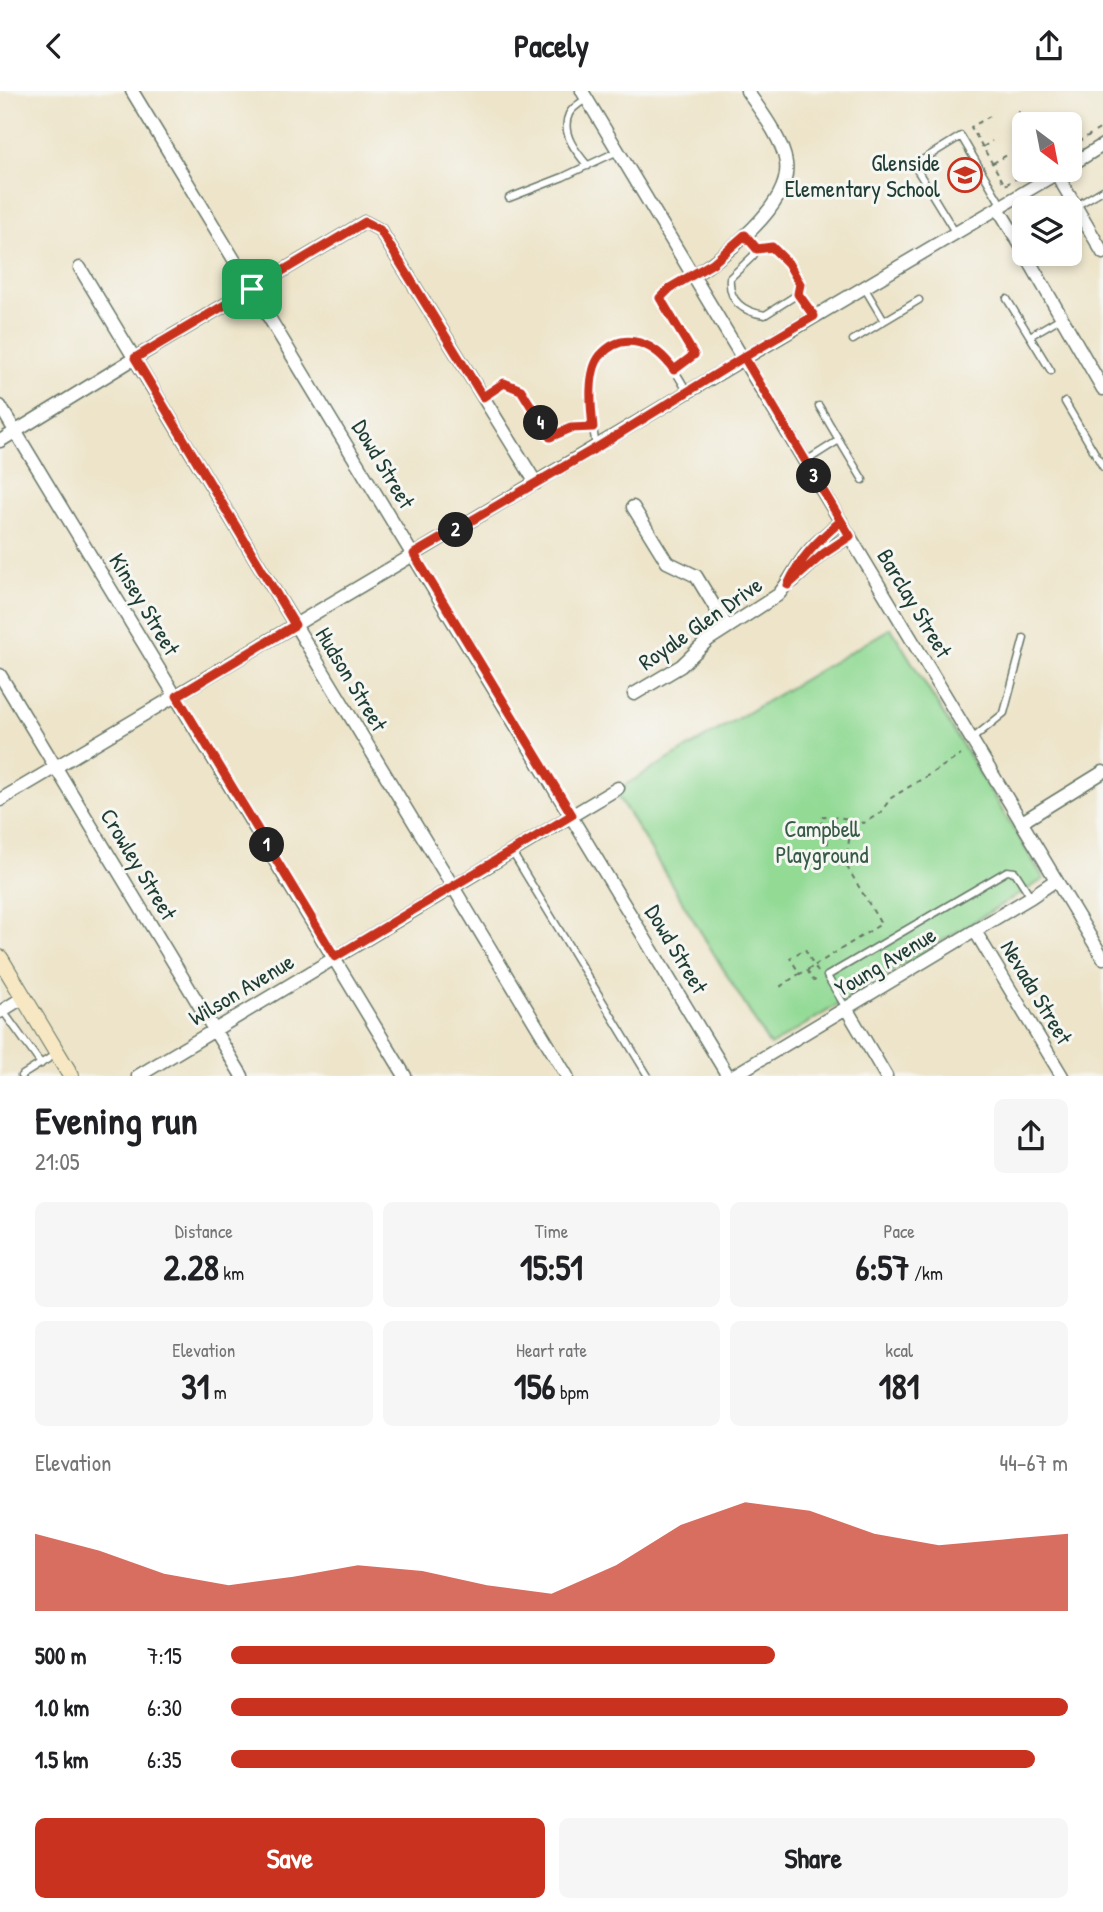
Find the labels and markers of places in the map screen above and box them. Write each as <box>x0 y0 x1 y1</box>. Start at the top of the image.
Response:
place label: Glenside Elementary School <box>785 147 941 204</box>
school or university icon: Glenside Elementary School <box>946 156 984 194</box>
pin <box>222 259 282 319</box>
pin: 4 <box>524 405 558 441</box>
pin: 3 <box>796 459 832 493</box>
pin: 2 <box>438 513 474 548</box>
pin: 1 <box>250 827 284 863</box>

